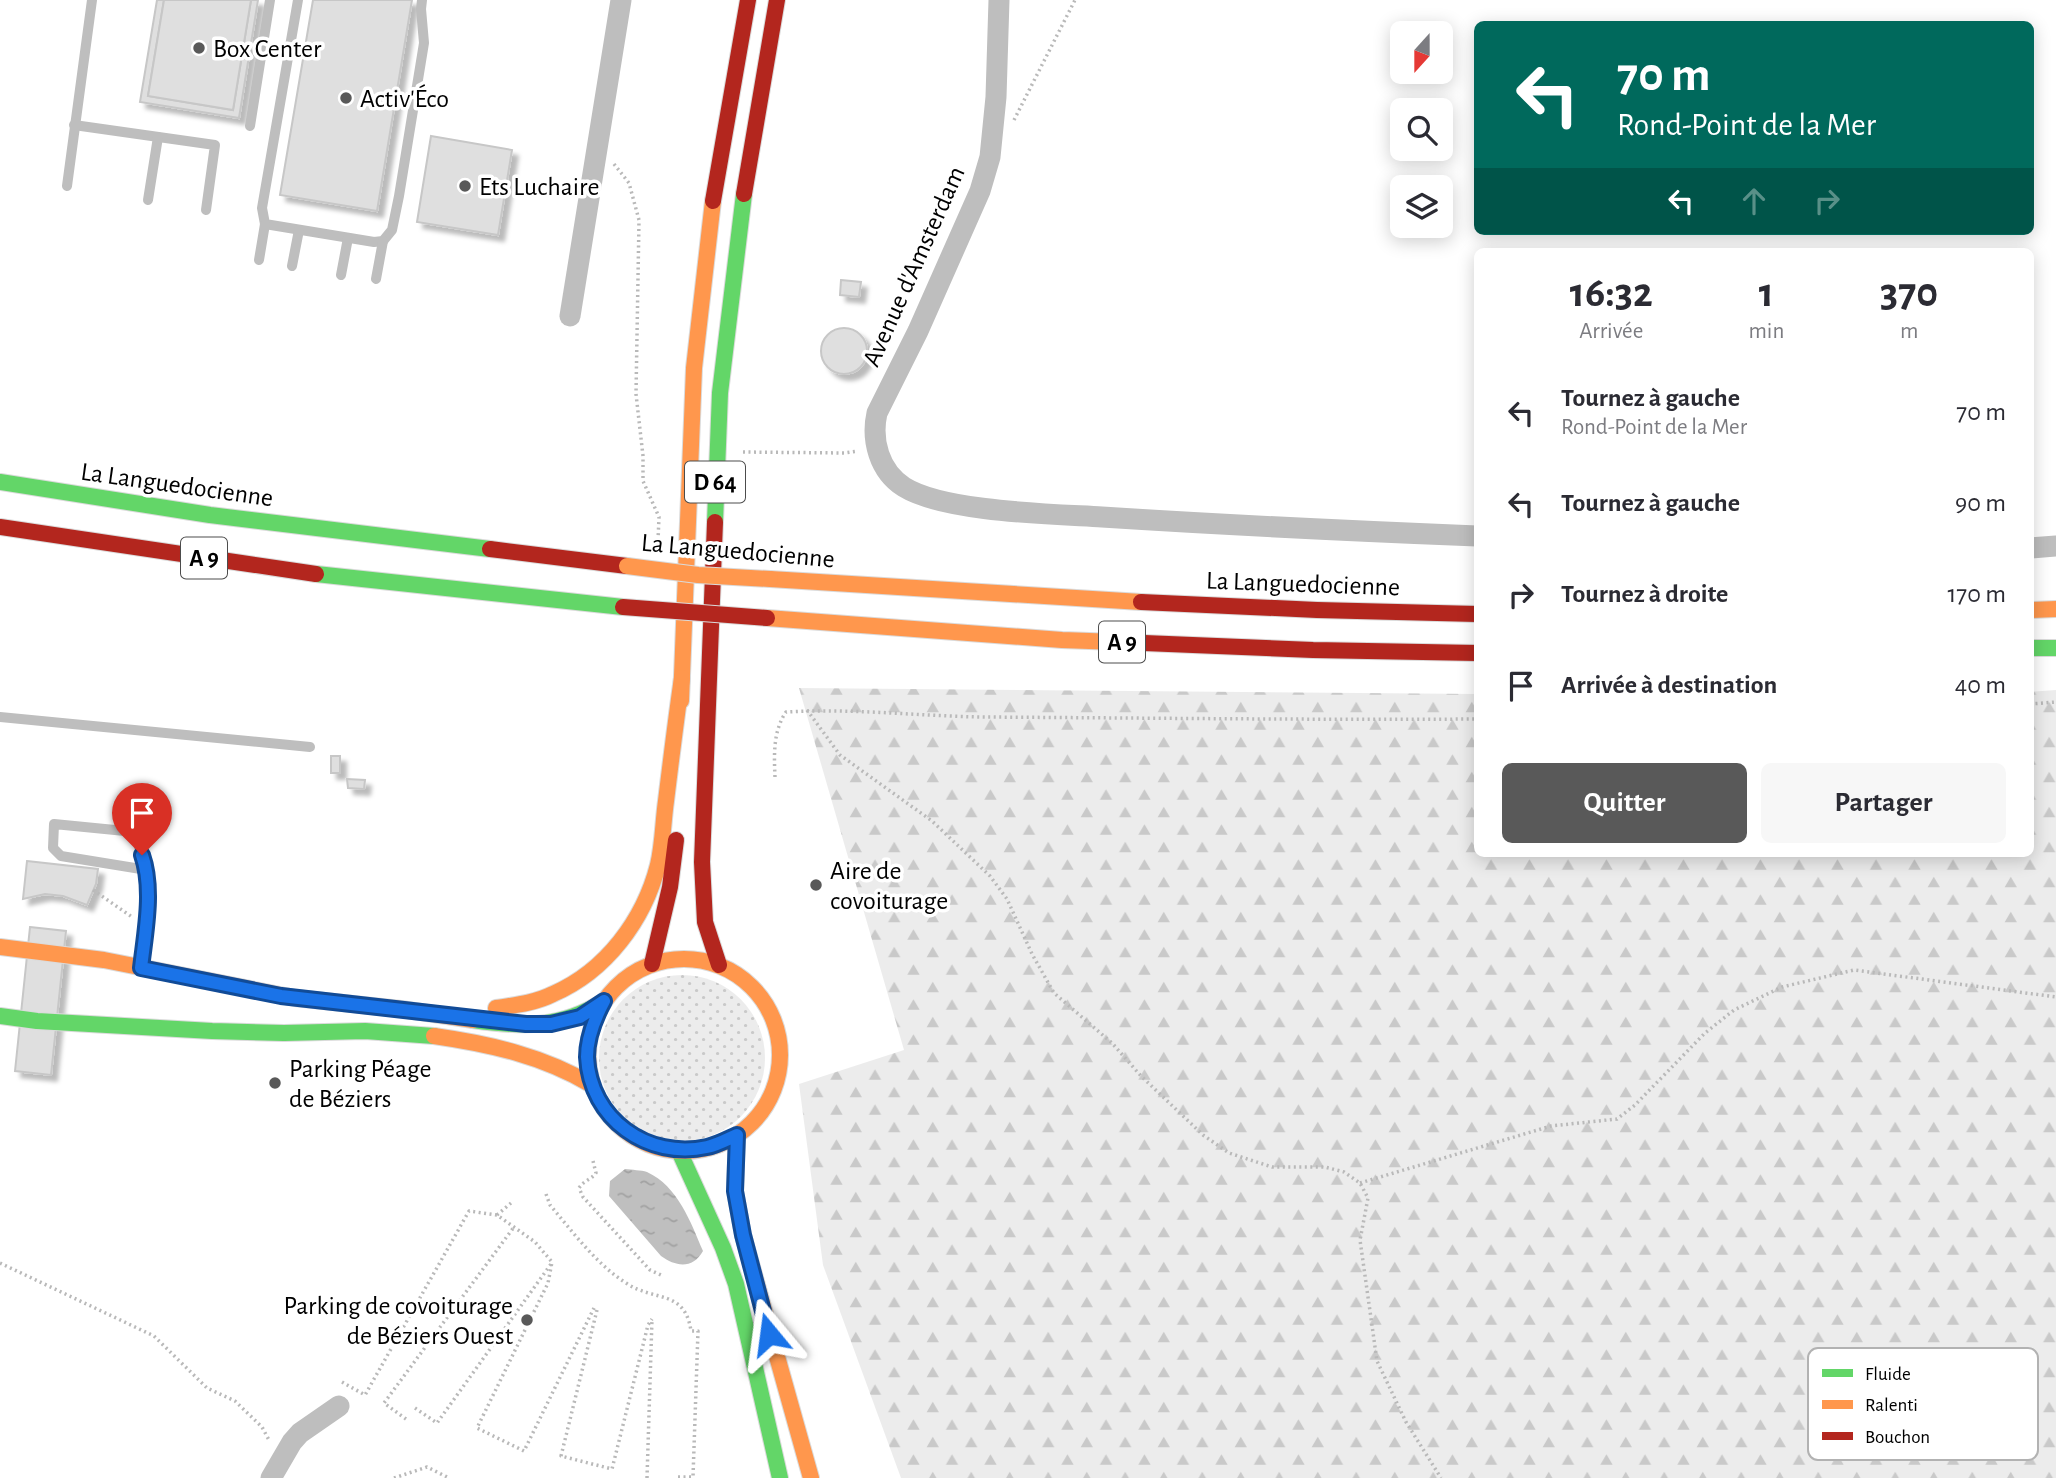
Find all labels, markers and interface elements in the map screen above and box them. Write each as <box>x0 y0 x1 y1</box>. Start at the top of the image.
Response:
north arrow <box>1390 21 1452 84</box>
map controls <box>1390 21 1453 238</box>
place label: Box Center <box>213 36 322 62</box>
marker: Box Center <box>191 40 207 56</box>
icon: left <box>1502 49 1593 140</box>
text: 70 m <box>1617 51 1711 100</box>
place label: Activ'Éco <box>360 84 449 112</box>
marker: Activ'Éco <box>338 90 354 106</box>
button: search <box>1390 98 1453 161</box>
text: Rond-Point de la Mer <box>1617 109 1876 141</box>
street label: Avenue d'Amsterdam <box>858 163 970 370</box>
place label: Ets Luchaire <box>479 174 599 200</box>
button: layers <box>1390 175 1453 238</box>
marker: Ets Luchaire <box>457 178 473 194</box>
icon: left <box>1662 182 1700 220</box>
icon: ahead <box>1735 182 1773 220</box>
icon: right <box>1808 182 1846 220</box>
text: 16:32 <box>1570 272 1653 314</box>
text: 1 <box>1759 272 1774 314</box>
text: 370 <box>1880 272 1938 314</box>
text: Arrivée <box>1579 320 1643 343</box>
text: min <box>1748 320 1784 343</box>
text: m <box>1900 320 1918 343</box>
text: Tournez à gauche <box>1561 385 1740 411</box>
icon: left <box>1502 394 1540 432</box>
text: 70 m <box>1956 399 2006 425</box>
text: Rond-Point de la Mer <box>1561 416 1747 439</box>
street label: La Languedocienne <box>79 459 275 511</box>
road number: D 64 <box>685 462 745 503</box>
icon: left <box>1502 485 1540 523</box>
text: Tournez à gauche <box>1561 490 1740 516</box>
text: 90 m <box>1955 490 2006 516</box>
street label: La Languedocienne <box>640 530 836 572</box>
road number: A 9 <box>181 538 227 578</box>
street label: La Languedocienne <box>1206 568 1400 600</box>
icon: right <box>1502 576 1540 614</box>
text: Tournez à droite <box>1561 581 1728 607</box>
text: 170 m <box>1947 581 2006 607</box>
road number: A 9 <box>1099 622 1145 662</box>
icon: arrive <box>1502 667 1540 705</box>
text: Arrivée à destination <box>1561 672 1777 698</box>
text: 40 m <box>1955 672 2006 698</box>
button: Quitter <box>1502 763 1747 843</box>
button: Partager <box>1761 763 2006 843</box>
pin <box>112 783 172 855</box>
icon: arrive <box>123 794 161 832</box>
place label: Aire de covoiturage <box>830 858 948 914</box>
marker: Aire de covoiturage <box>808 877 824 893</box>
place label: Parking Péage de Béziers <box>289 1056 432 1112</box>
marker: Parking Péage de Béziers <box>267 1075 283 1091</box>
place label: Parking de covoiturage de Béziers Ouest <box>284 1293 513 1349</box>
position arrow <box>732 1297 806 1371</box>
marker: Parking de covoiturage de Béziers Ouest <box>519 1312 535 1328</box>
legend <box>1808 1348 2038 1460</box>
text: Fluide <box>1865 1365 1911 1384</box>
text: Ralenti <box>1865 1396 1918 1415</box>
text: Bouchon <box>1865 1428 1930 1447</box>

